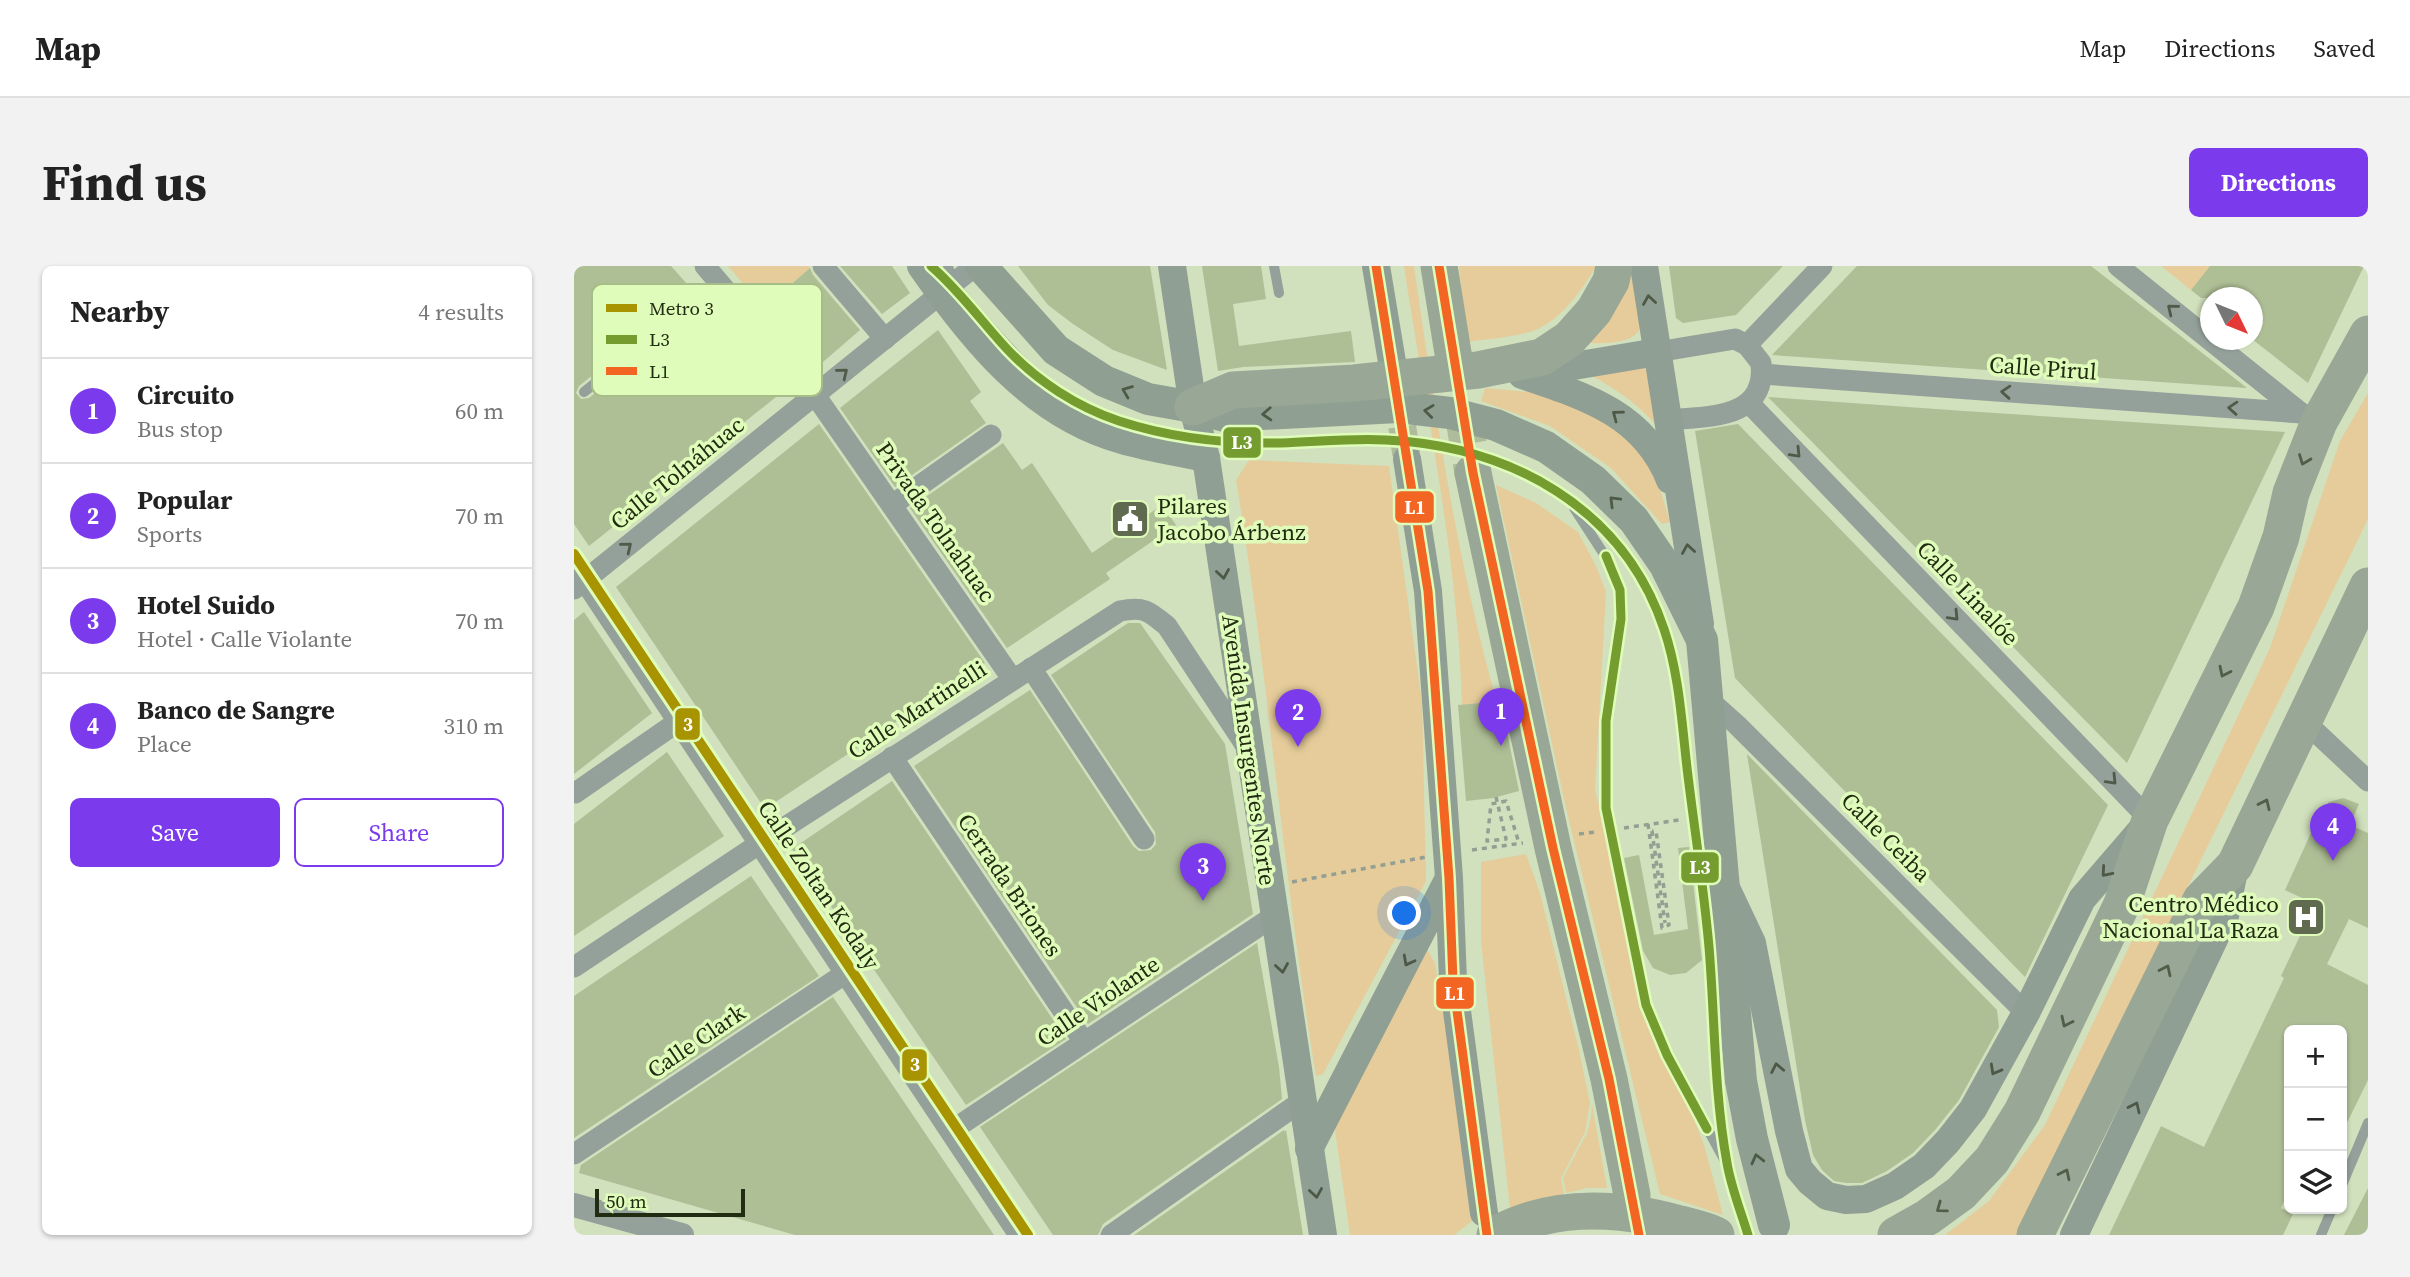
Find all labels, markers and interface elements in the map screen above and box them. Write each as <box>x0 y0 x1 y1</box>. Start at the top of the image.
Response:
text: Map <box>35 26 101 71</box>
text: Map <box>2079 32 2126 65</box>
text: Directions <box>2164 32 2275 65</box>
text: Saved <box>2313 32 2375 65</box>
button: Directions <box>2189 148 2368 217</box>
text: Find us <box>42 149 207 216</box>
legend <box>592 284 822 396</box>
north arrow <box>2200 287 2263 350</box>
text: Nearby <box>70 291 169 332</box>
one-way arrow <box>1642 294 1657 306</box>
text: Metro 3 <box>649 295 714 321</box>
text: 4 results <box>418 296 504 328</box>
one-way arrow <box>2167 305 2180 317</box>
text: L3 <box>649 326 670 352</box>
street label: Calle Pirul <box>1988 348 2098 388</box>
text: L1 <box>649 358 670 384</box>
one-way arrow <box>835 369 847 382</box>
text: Circuito <box>137 377 234 413</box>
one-way arrow <box>2000 384 2011 399</box>
one-way arrow <box>1122 385 1134 399</box>
text: 1 <box>87 395 99 427</box>
text: 60 m <box>455 395 504 427</box>
one-way arrow <box>2227 401 2238 416</box>
one-way arrow <box>1423 403 1435 418</box>
one-way arrow <box>1261 406 1272 421</box>
street label: Calle Tolnáhuac <box>603 409 751 537</box>
one-way arrow <box>1612 411 1625 423</box>
text: Bus stop <box>137 413 223 445</box>
line badge: L3 <box>1222 426 1262 459</box>
text: L3 <box>1231 429 1253 455</box>
street label: Privada Tolnahuac <box>869 435 1003 609</box>
one-way arrow <box>1788 444 1801 457</box>
one-way arrow <box>2298 454 2312 466</box>
text: Popular <box>137 482 232 518</box>
place label: Pilares Jacobo Árbenz <box>1156 490 1306 548</box>
line badge: L1 <box>1394 490 1435 524</box>
text: L1 <box>1404 494 1426 520</box>
one-way arrow <box>1609 496 1622 509</box>
public building icon: Pilares Jacobo Árbenz <box>1109 498 1151 540</box>
text: 2 <box>87 500 99 532</box>
text: 70 m <box>455 500 504 532</box>
text: Sports <box>137 518 202 550</box>
street label: Calle Linalóe <box>1910 534 2026 652</box>
one-way arrow <box>620 542 632 555</box>
one-way arrow <box>1681 543 1696 555</box>
one-way arrow <box>1215 568 1230 580</box>
text: Hotel Suido <box>137 587 275 623</box>
text: 3 <box>87 605 99 637</box>
text: 70 m <box>455 605 504 637</box>
one-way arrow <box>1946 608 1959 621</box>
street label: Avenida Insurgentes Norte <box>1214 612 1284 888</box>
text: Hotel · Calle Violante <box>137 623 352 655</box>
street label: Calle Martinelli <box>841 653 993 767</box>
one-way arrow <box>2218 665 2232 677</box>
pin: 1 <box>1478 688 1524 746</box>
pin: 2 <box>1275 689 1321 747</box>
text: Banco de Sangre <box>137 692 335 728</box>
line badge: 3 <box>674 707 701 741</box>
text: 4 <box>87 710 99 742</box>
text: 310 m <box>443 710 504 742</box>
text: 3 <box>683 711 693 737</box>
text: Place <box>137 728 192 760</box>
one-way arrow <box>2103 772 2116 785</box>
street label: Calle Ceiba <box>1834 785 1938 889</box>
street label: Calle Zoltan Kodaly <box>750 794 888 976</box>
button: Save <box>70 798 280 867</box>
button: Share <box>294 798 504 867</box>
one-way arrow <box>2256 799 2270 811</box>
pin: 4 <box>2310 803 2356 861</box>
street label: Cerrada Briones <box>950 807 1070 963</box>
pin: 3 <box>1180 843 1226 901</box>
line badge: L3 <box>1680 851 1720 884</box>
text: L3 <box>1689 854 1711 880</box>
one-way arrow <box>2102 863 2114 876</box>
place label: Centro Médico Nacional La Raza <box>2102 888 2279 946</box>
your location <box>1387 896 1421 930</box>
hospital icon: Centro Médico Nacional La Raza <box>2285 896 2327 938</box>
street label: Calle Violante <box>1030 948 1166 1054</box>
one-way arrow <box>1402 953 1416 966</box>
one-way arrow <box>1274 962 1289 974</box>
one-way arrow <box>2158 965 2172 977</box>
line badge: L1 <box>1435 976 1475 1010</box>
text: L1 <box>1444 980 1466 1006</box>
street label: Calle Clark <box>641 996 752 1086</box>
one-way arrow <box>2060 1015 2074 1027</box>
map controls <box>2284 1025 2347 1214</box>
button: + <box>2284 1025 2347 1088</box>
line badge: 3 <box>901 1048 928 1082</box>
text: 3 <box>910 1051 920 1077</box>
one-way arrow <box>1770 1062 1785 1074</box>
one-way arrow <box>1990 1062 2003 1075</box>
button: − <box>2284 1088 2347 1151</box>
one-way arrow <box>2126 1102 2140 1114</box>
button: layers <box>2284 1151 2347 1214</box>
one-way arrow <box>1751 1153 1765 1165</box>
one-way arrow <box>2057 1169 2071 1181</box>
scale bar <box>595 1186 746 1218</box>
one-way arrow <box>1308 1187 1323 1199</box>
text: 50 m <box>606 1188 647 1214</box>
one-way arrow <box>1936 1200 1948 1213</box>

